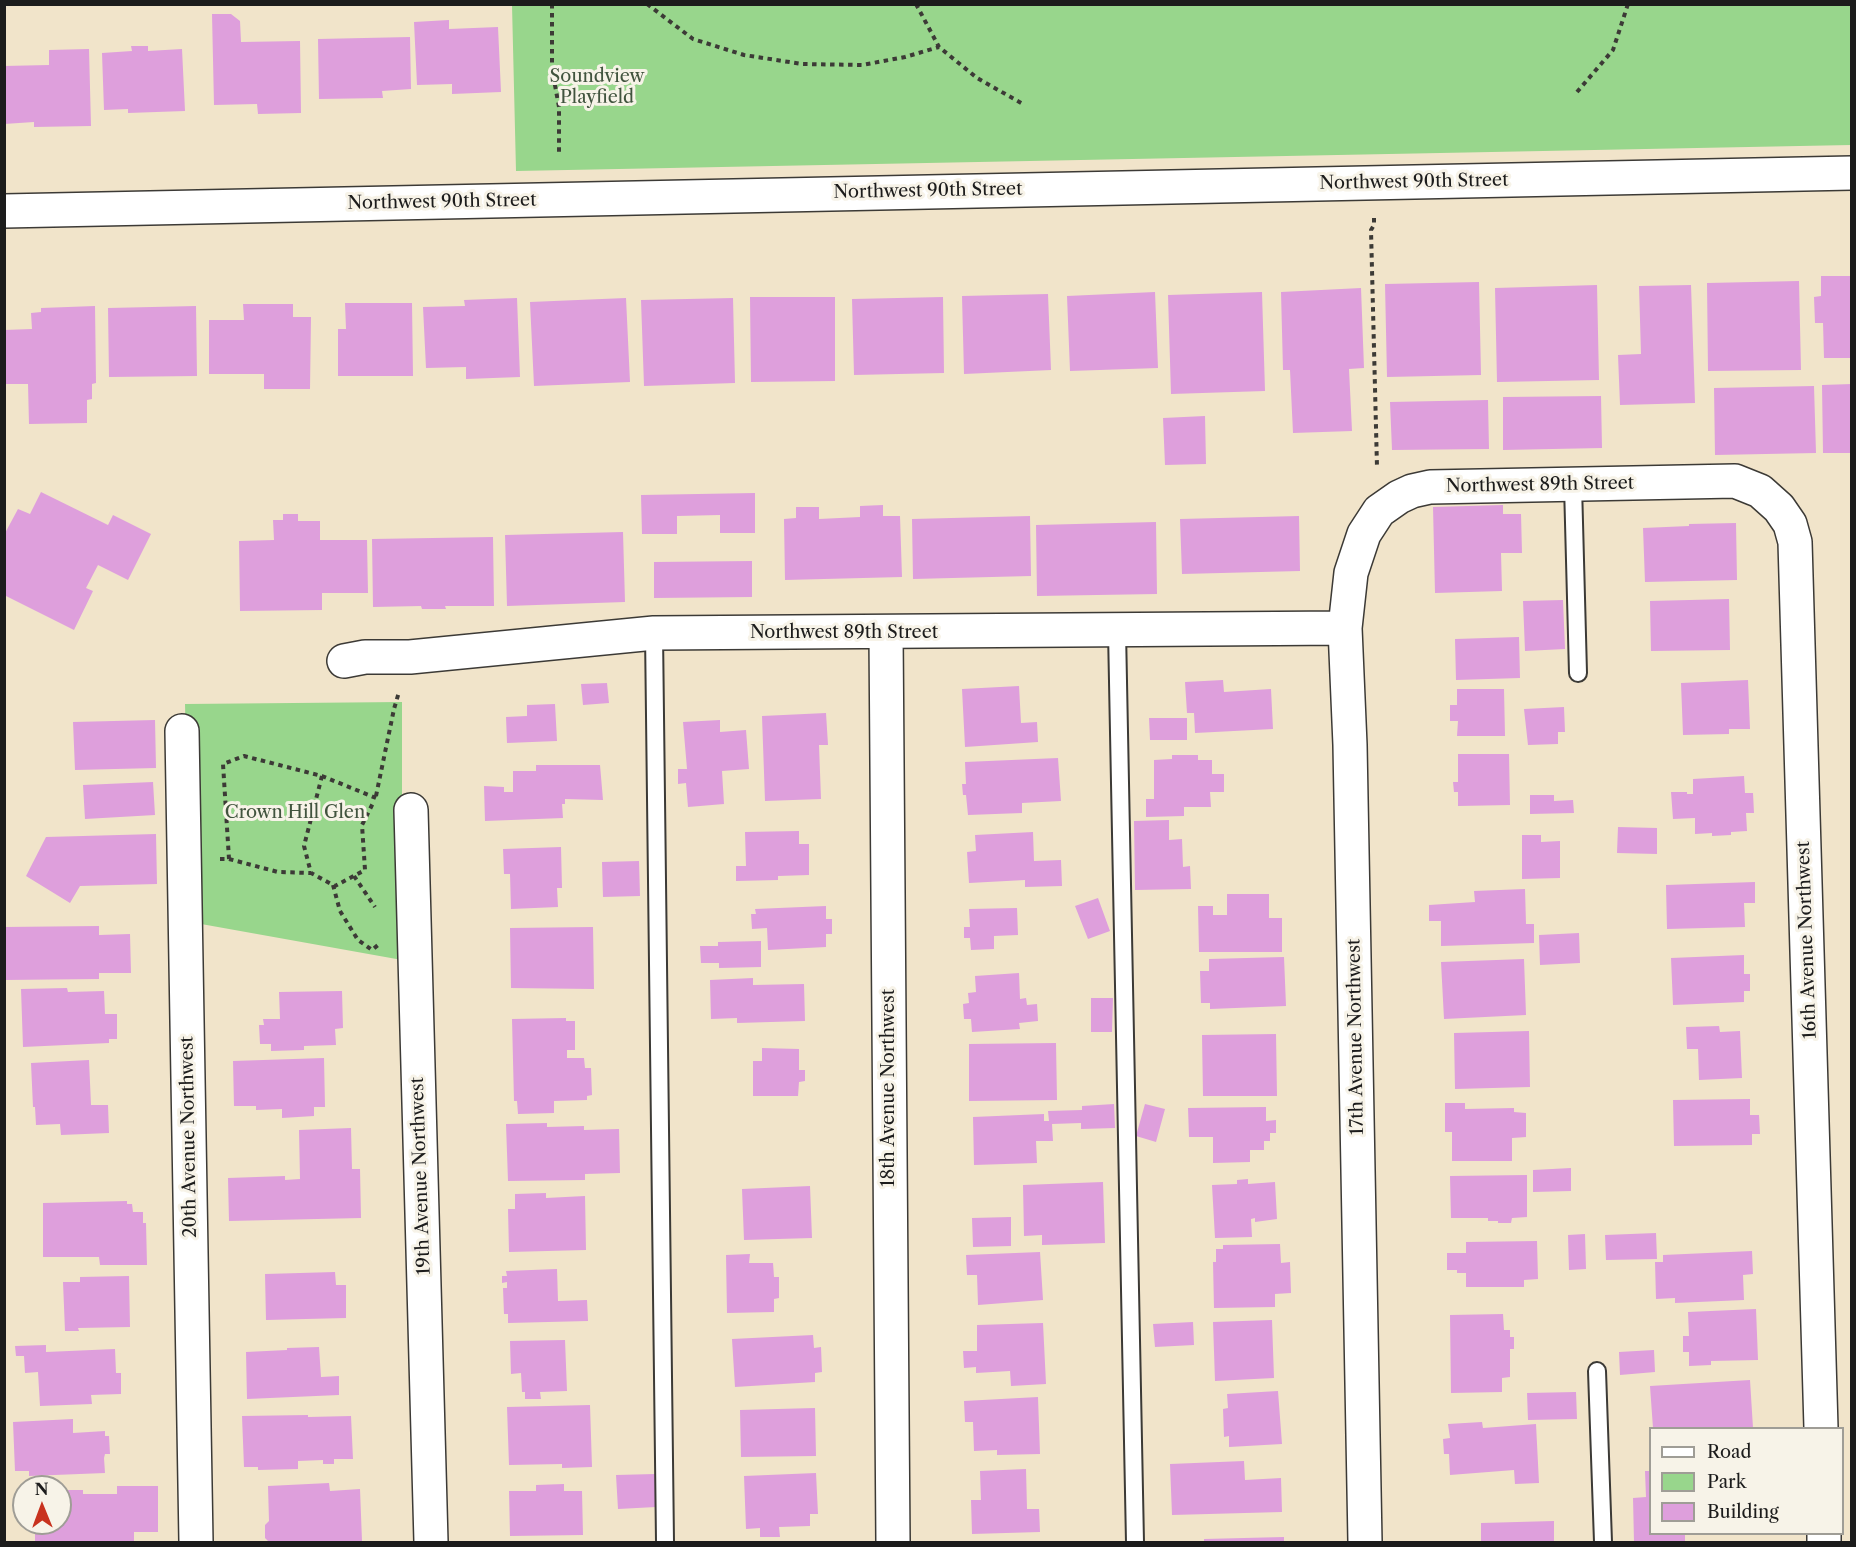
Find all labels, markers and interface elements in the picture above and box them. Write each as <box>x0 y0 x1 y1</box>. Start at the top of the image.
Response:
park label: Soundview Playfield <box>550 66 644 109</box>
street label: Northwest 90th Street <box>1319 170 1509 194</box>
street label: Northwest 90th Street <box>833 179 1023 203</box>
street label: Northwest 90th Street <box>347 190 537 214</box>
street label: Northwest 89th Street <box>1446 473 1634 497</box>
street label: Northwest 89th Street <box>750 622 938 644</box>
park label: Crown Hill Glen <box>225 802 365 824</box>
street label: 16th Avenue Northwest <box>1793 841 1821 1039</box>
street label: 17th Avenue Northwest <box>1343 939 1369 1135</box>
street label: 18th Avenue Northwest <box>878 989 900 1187</box>
street label: 20th Avenue Northwest <box>176 1036 202 1238</box>
street label: 19th Avenue Northwest <box>407 1077 435 1275</box>
legend <box>1649 1427 1844 1535</box>
text: Road <box>1707 1441 1752 1463</box>
text: Park <box>1707 1471 1746 1493</box>
north arrow <box>12 1475 72 1535</box>
text: N <box>35 1479 49 1499</box>
text: Building <box>1707 1501 1779 1523</box>

